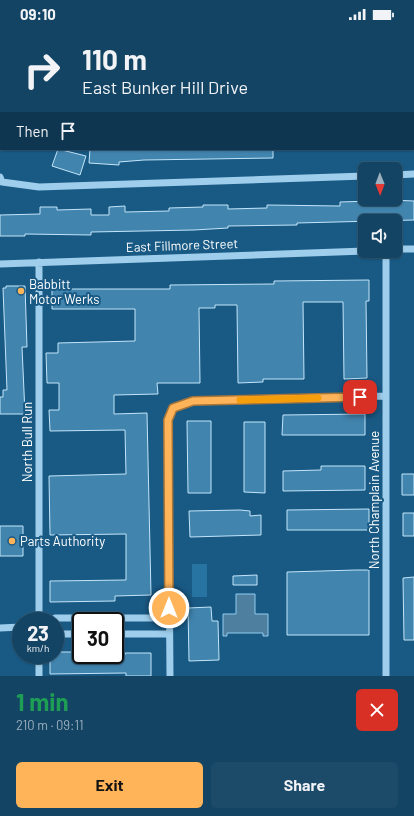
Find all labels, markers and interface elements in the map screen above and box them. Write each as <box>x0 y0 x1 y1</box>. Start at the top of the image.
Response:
text: 09:10 <box>20 5 56 23</box>
text: 110 m <box>82 42 147 76</box>
icon: right <box>16 44 68 96</box>
text: East Bunker Hill Drive <box>82 76 248 98</box>
icon: arrive <box>57 120 79 142</box>
text: Then <box>16 122 49 140</box>
north arrow <box>358 162 402 206</box>
map controls <box>358 162 402 258</box>
button: sound <box>358 214 402 258</box>
street label: East Fillmore Street <box>126 235 238 255</box>
place label: Babbitt Motor Werks <box>29 276 99 307</box>
marker: Babbitt Motor Werks <box>16 286 26 296</box>
pin <box>343 380 377 414</box>
icon: arrive <box>349 386 371 408</box>
street label: North Bull Run <box>19 402 35 482</box>
street label: North Champlain Avenue <box>366 431 382 569</box>
place label: Parts Authority <box>20 533 105 549</box>
marker: Parts Authority <box>7 536 17 546</box>
position arrow <box>148 587 190 629</box>
speed limit sign: 30 <box>72 612 124 664</box>
text: 23 <box>27 621 49 645</box>
text: km/h <box>27 642 49 654</box>
text: 1 min <box>16 687 69 716</box>
button: close <box>356 689 398 731</box>
text: 210 m · 09:11 <box>16 717 84 733</box>
button: Exit <box>16 762 203 808</box>
button: Share <box>211 762 398 808</box>

